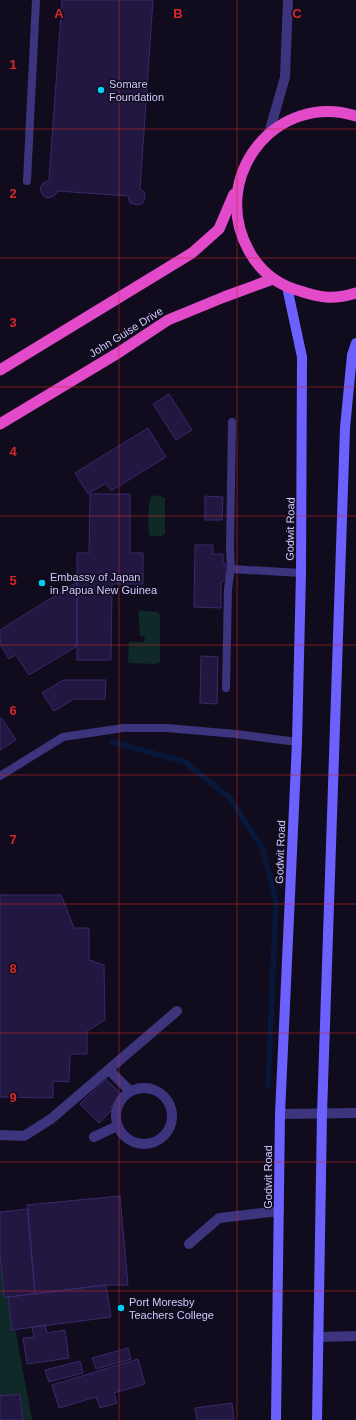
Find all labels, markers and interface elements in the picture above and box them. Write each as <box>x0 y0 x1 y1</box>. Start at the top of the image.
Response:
text: A <box>54 6 64 21</box>
text: B <box>173 6 183 21</box>
text: C <box>292 6 302 21</box>
text: 1 <box>9 57 17 72</box>
place label: Somare Foundation <box>109 78 164 103</box>
marker: Somare Foundation <box>96 85 106 95</box>
text: 2 <box>9 186 17 201</box>
street label: John Guise Drive <box>87 305 165 359</box>
text: 3 <box>9 315 17 330</box>
text: 4 <box>9 444 17 459</box>
street label: Godwit Road <box>283 497 297 561</box>
place label: Embassy of Japan in Papua New Guinea <box>50 571 158 596</box>
text: 5 <box>9 573 17 588</box>
marker: Embassy of Japan in Papua New Guinea <box>37 578 47 588</box>
text: 6 <box>9 703 17 718</box>
street label: Godwit Road <box>273 820 287 884</box>
text: 7 <box>9 832 17 847</box>
text: 8 <box>9 961 17 976</box>
text: 9 <box>9 1090 17 1105</box>
street label: Godwit Road <box>262 1145 274 1209</box>
place label: Port Moresby Teachers College <box>129 1296 214 1321</box>
marker: Port Moresby Teachers College <box>116 1303 126 1313</box>

